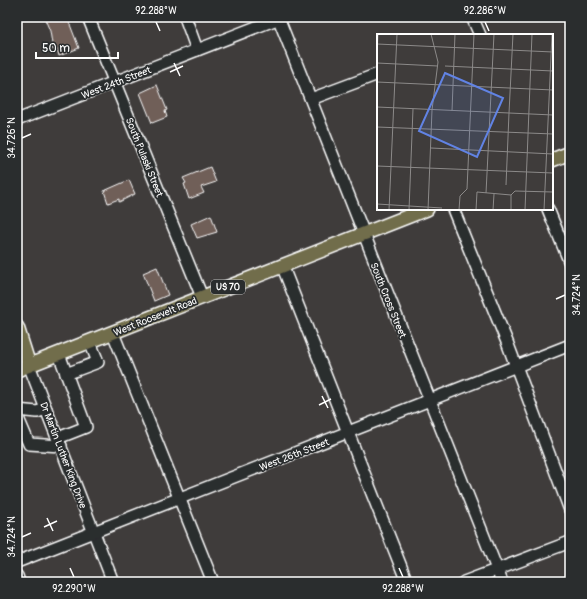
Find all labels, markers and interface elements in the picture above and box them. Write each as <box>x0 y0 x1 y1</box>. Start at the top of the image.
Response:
text: 92.288°W <box>135 5 177 17</box>
text: 92.286°W <box>464 5 507 17</box>
scale bar <box>36 34 118 60</box>
inset map <box>377 34 553 210</box>
text: 50 m <box>42 41 70 56</box>
street label: West 24th Street <box>80 64 154 102</box>
street label: South Pulaski Street <box>123 116 166 200</box>
text: 34.726°N <box>6 117 18 159</box>
street label: South Cross Street <box>367 261 409 341</box>
text: 34.724°N <box>571 274 583 316</box>
road number: US 70 <box>211 280 245 294</box>
street label: West Roosevelt Road <box>112 295 199 339</box>
street label: Dr Martin Luther King Drive <box>37 400 89 510</box>
street label: West 26th Street <box>258 436 332 474</box>
text: 34.724°N <box>6 516 18 558</box>
text: 92.290°W <box>52 583 96 595</box>
text: 92.288°W <box>382 583 424 595</box>

